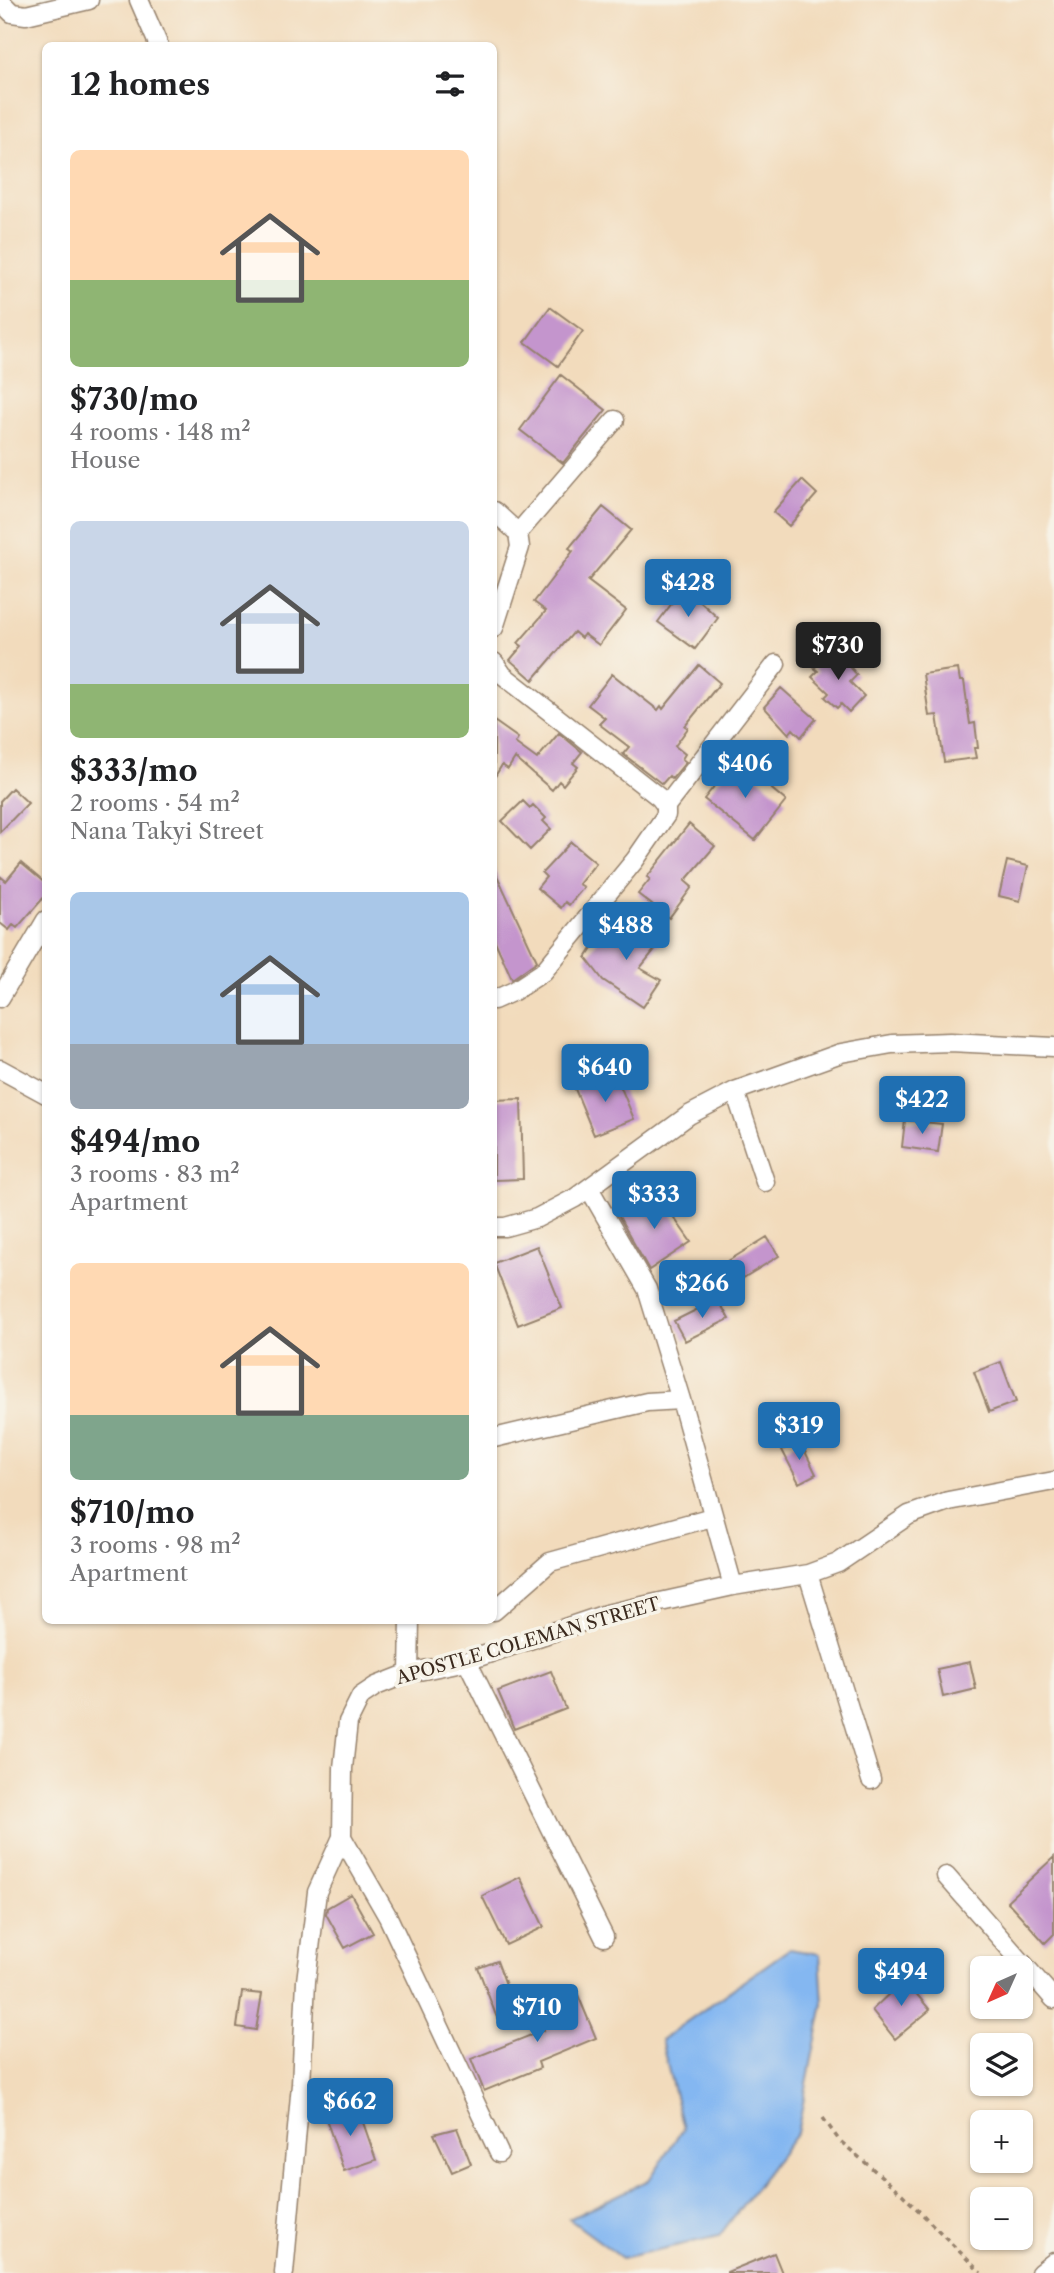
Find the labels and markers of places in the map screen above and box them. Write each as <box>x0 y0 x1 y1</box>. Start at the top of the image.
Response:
pin: $428 <box>647 560 729 619</box>
pin: $730 <box>797 622 879 682</box>
pin: $406 <box>704 740 786 800</box>
pin: $488 <box>585 902 667 962</box>
pin: $640 <box>564 1044 646 1104</box>
pin: $422 <box>881 1076 963 1136</box>
pin: $333 <box>613 1172 695 1231</box>
pin: $266 <box>661 1260 743 1320</box>
pin: $319 <box>758 1402 840 1462</box>
pin: $494 <box>860 1948 942 2008</box>
pin: $710 <box>496 1984 578 2044</box>
pin: $662 <box>309 2078 391 2138</box>

